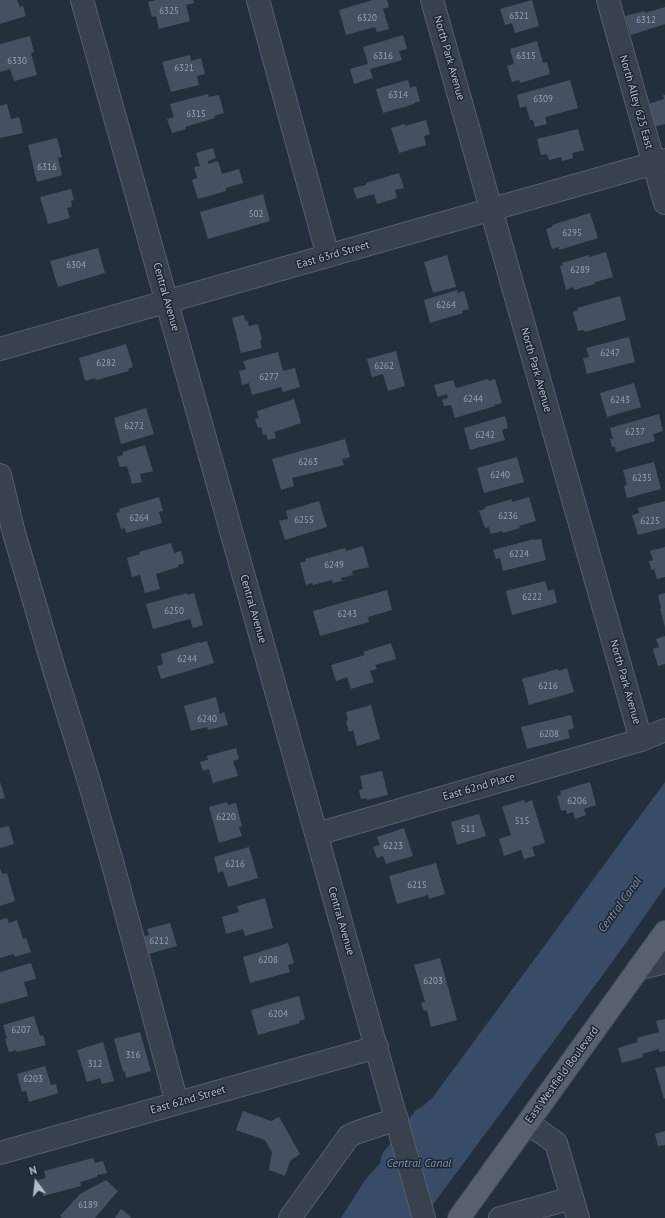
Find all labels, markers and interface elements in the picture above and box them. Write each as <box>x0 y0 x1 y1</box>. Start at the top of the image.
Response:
house number: 6325 <box>159 6 179 16</box>
house number: 6321 <box>509 11 529 21</box>
house number: 6320 <box>357 13 377 23</box>
street label: North Park Avenue <box>431 14 467 102</box>
house number: 6312 <box>636 15 656 25</box>
house number: 6316 <box>373 51 393 61</box>
house number: 6315 <box>516 51 536 61</box>
street label: North Alley 625 East <box>616 54 656 150</box>
house number: 6330 <box>7 56 27 66</box>
house number: 6321 <box>174 63 194 73</box>
house number: 6314 <box>388 90 408 100</box>
house number: 6309 <box>533 94 553 104</box>
house number: 6315 <box>186 109 206 119</box>
house number: 6316 <box>37 162 57 172</box>
house number: 502 <box>249 209 263 219</box>
house number: 6295 <box>562 228 582 238</box>
street label: East 63rd Street <box>295 238 371 272</box>
house number: 6304 <box>66 260 86 270</box>
street label: Central Avenue <box>150 261 182 333</box>
house number: 6289 <box>570 265 590 275</box>
house number: 6264 <box>436 300 456 310</box>
street label: North Park Avenue <box>518 326 554 414</box>
house number: 6247 <box>600 348 620 358</box>
house number: 6282 <box>96 358 116 368</box>
house number: 6262 <box>374 361 394 371</box>
house number: 6277 <box>259 372 279 382</box>
house number: 6244 <box>463 394 483 404</box>
house number: 6243 <box>610 395 630 405</box>
house number: 6272 <box>124 421 144 431</box>
house number: 6237 <box>625 427 645 437</box>
house number: 6242 <box>475 430 495 440</box>
house number: 6263 <box>298 457 318 467</box>
house number: 6240 <box>490 470 510 480</box>
house number: 6235 <box>632 473 652 483</box>
house number: 6236 <box>498 511 518 521</box>
house number: 6264 <box>129 513 149 523</box>
house number: 6255 <box>294 515 314 525</box>
house number: 6225 <box>640 516 660 526</box>
house number: 6224 <box>509 549 529 559</box>
house number: 6249 <box>324 560 344 570</box>
street label: Central Avenue <box>237 573 269 645</box>
house number: 6222 <box>522 592 542 602</box>
house number: 6250 <box>164 606 184 616</box>
house number: 6243 <box>337 609 357 619</box>
street label: North Park Avenue <box>607 638 643 726</box>
house number: 6244 <box>177 654 197 664</box>
house number: 6216 <box>538 681 558 691</box>
house number: 6240 <box>197 714 217 724</box>
house number: 6208 <box>539 729 559 739</box>
street label: East 62nd Place <box>441 770 517 804</box>
house number: 6206 <box>567 796 587 806</box>
house number: 6220 <box>216 812 236 822</box>
house number: 515 <box>515 816 529 826</box>
house number: 511 <box>461 824 475 834</box>
house number: 6223 <box>383 841 403 851</box>
house number: 6216 <box>225 859 245 869</box>
water label: Central Canal <box>595 874 645 936</box>
house number: 6215 <box>407 880 427 890</box>
street label: Central Avenue <box>325 885 357 957</box>
house number: 6212 <box>149 936 169 946</box>
house number: 6208 <box>258 955 278 965</box>
house number: 6203 <box>423 976 443 986</box>
house number: 6204 <box>268 1009 288 1019</box>
street label: East Westfield Boulevard <box>523 1024 601 1126</box>
house number: 6207 <box>11 1025 31 1035</box>
house number: 316 <box>126 1050 140 1060</box>
house number: 312 <box>88 1059 102 1069</box>
house number: 6203 <box>23 1074 43 1084</box>
street label: East 62nd Street <box>149 1083 227 1117</box>
water label: Central Canal <box>386 1157 452 1171</box>
north arrow <box>16 1162 56 1202</box>
text: N <box>28 1163 38 1178</box>
house number: 6189 <box>78 1200 98 1210</box>

